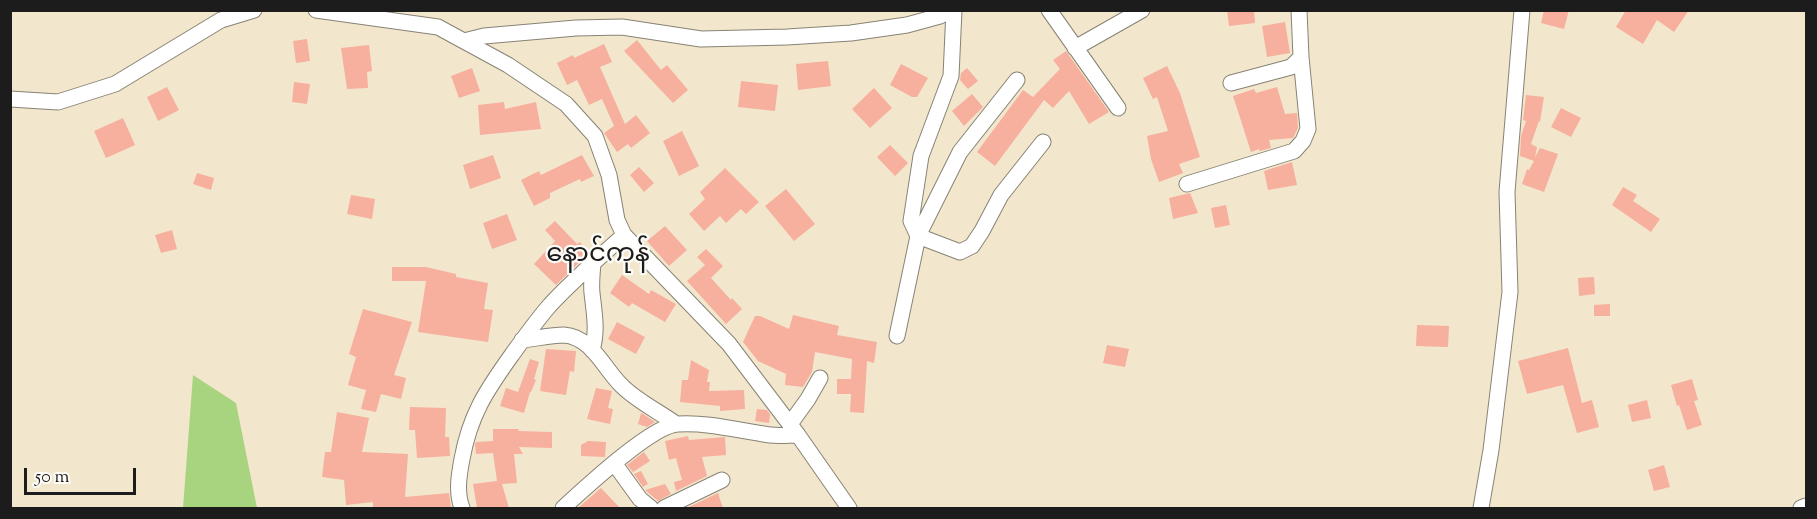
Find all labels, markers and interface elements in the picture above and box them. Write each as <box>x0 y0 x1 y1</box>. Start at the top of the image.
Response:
district label: နောင်ကုန် <box>546 241 650 273</box>
scale bar <box>27 456 140 494</box>
text: 50 m <box>35 465 69 491</box>

